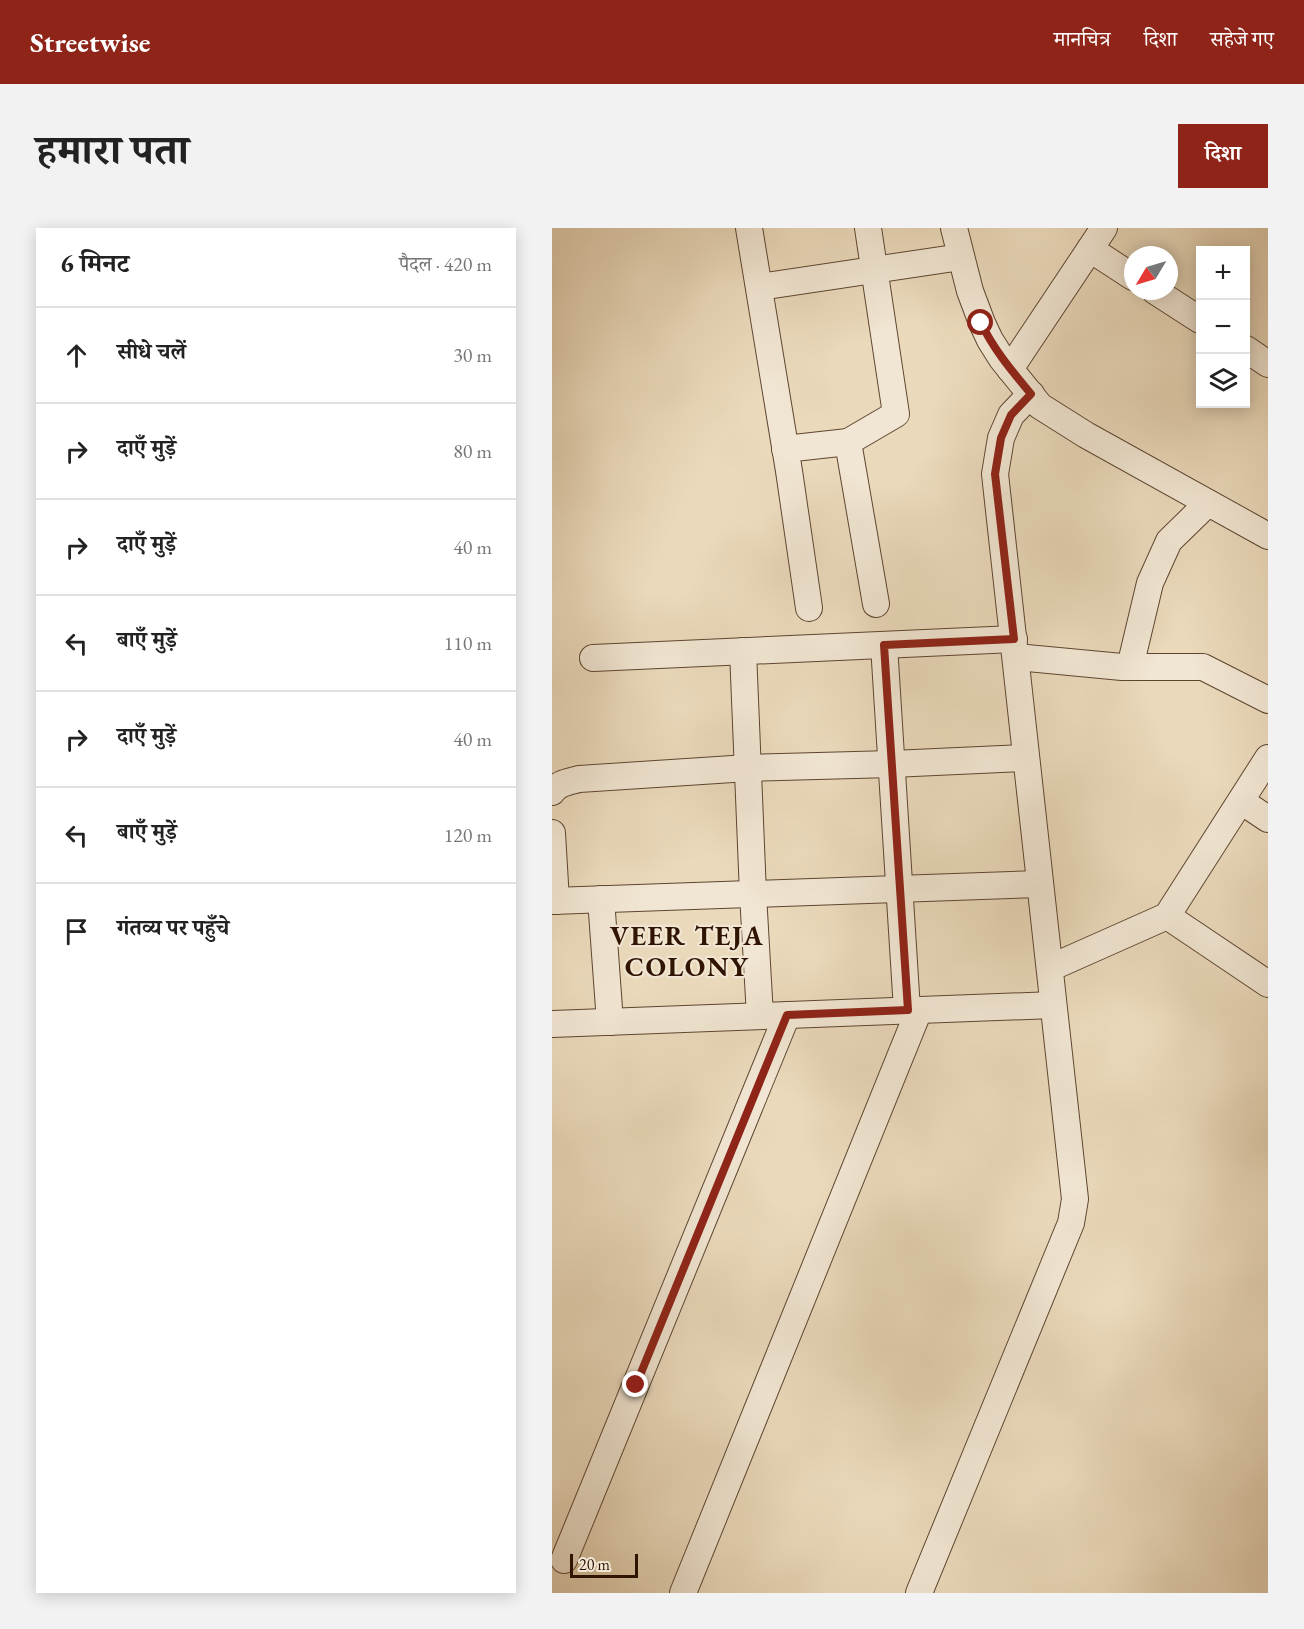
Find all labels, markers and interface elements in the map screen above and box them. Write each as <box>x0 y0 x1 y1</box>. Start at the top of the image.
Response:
text: Streetwise <box>30 24 150 60</box>
text: मानचित्र <box>1054 25 1111 52</box>
text: दिशा <box>1144 25 1177 52</box>
text: सहेजे गए <box>1210 25 1274 52</box>
text: हमारा पता <box>36 122 189 177</box>
button: दिशा <box>1178 124 1268 188</box>
text: 6 मिनट <box>60 246 129 280</box>
north arrow <box>1124 246 1178 300</box>
map controls <box>1196 246 1250 408</box>
button: + <box>1196 246 1250 300</box>
text: पैदल · 420 m <box>399 251 492 277</box>
button: − <box>1196 300 1250 354</box>
route start <box>967 309 993 335</box>
text: सीधे चलें <box>117 337 186 366</box>
icon: ahead <box>60 339 93 372</box>
text: 30 m <box>453 342 492 368</box>
button: layers <box>1196 354 1250 408</box>
text: दाएँ मुड़ें <box>117 433 176 462</box>
icon: right <box>60 435 93 468</box>
text: 80 m <box>453 438 492 464</box>
text: दाएँ मुड़ें <box>117 529 176 558</box>
icon: right <box>60 531 93 564</box>
text: 40 m <box>453 534 492 560</box>
text: बाएँ मुड़ें <box>117 625 177 654</box>
icon: left <box>60 627 93 660</box>
text: 110 m <box>444 630 492 656</box>
text: दाएँ मुड़ें <box>117 721 176 750</box>
icon: right <box>60 723 93 756</box>
text: 40 m <box>453 726 492 752</box>
text: बाएँ मुड़ें <box>117 817 177 846</box>
icon: left <box>60 819 93 852</box>
text: 120 m <box>444 822 492 848</box>
text: गंतव्य पर पहुँचे <box>117 913 229 942</box>
icon: arrive <box>60 915 93 948</box>
district label: VEER TEJA COLONY <box>610 918 764 984</box>
route end <box>622 1371 648 1397</box>
scale bar <box>570 1551 638 1578</box>
text: 20 m <box>579 1554 610 1575</box>

